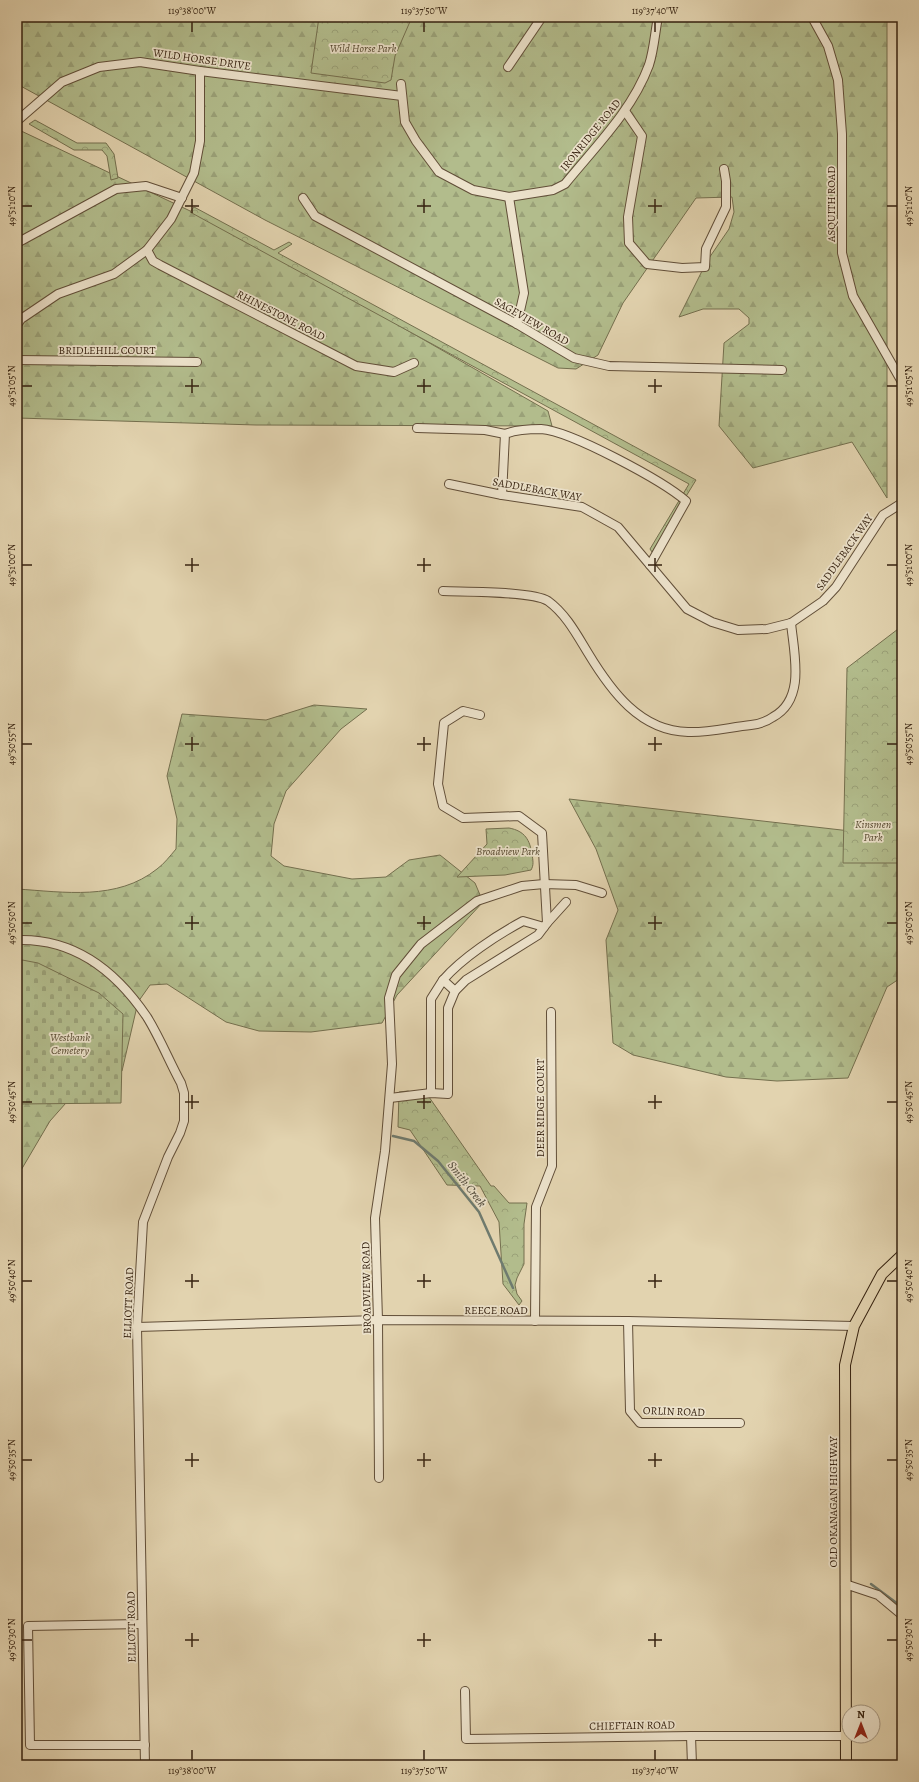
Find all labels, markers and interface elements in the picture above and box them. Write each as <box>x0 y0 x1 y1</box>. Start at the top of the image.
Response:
text: 119°38'00"W <box>168 4 217 17</box>
text: 119°37'50"W <box>401 4 448 17</box>
text: 119°37'40"W <box>632 4 679 17</box>
park label: Wild Horse Park <box>330 41 396 56</box>
street label: WILD HORSE DRIVE <box>151 45 252 74</box>
street label: IRONRIDGE ROAD <box>557 96 624 175</box>
street label: ASQUITH ROAD <box>824 166 839 243</box>
text: 49°51'10"N <box>5 186 18 226</box>
text: 49°51'10"N <box>902 186 915 226</box>
street label: RHINESTONE ROAD <box>234 287 328 344</box>
street label: SAGEVIEW ROAD <box>492 294 572 349</box>
street label: BRIDLEHILL COURT <box>59 343 155 358</box>
text: 49°51'05"N <box>5 365 18 407</box>
text: 49°51'05"N <box>902 365 915 407</box>
street label: SADDLEBACK WAY <box>491 474 584 505</box>
street label: SADDLEBACK WAY <box>812 510 877 594</box>
text: 49°51'00"N <box>5 544 18 586</box>
text: 49°51'00"N <box>902 544 915 586</box>
text: 49°50'55"N <box>5 723 18 765</box>
text: 49°50'55"N <box>902 723 915 765</box>
park label: Kinsmen Park <box>855 817 892 845</box>
park label: Broadview Park <box>476 844 540 859</box>
text: 49°50'50"N <box>5 901 18 945</box>
text: 49°50'50"N <box>902 901 915 945</box>
park label: Westbank Cemetery <box>50 1030 90 1058</box>
street label: DEER RIDGE COURT <box>533 1059 548 1157</box>
text: 49°50'45"N <box>5 1081 18 1123</box>
text: 49°50'45"N <box>902 1081 915 1123</box>
water label: Smith Creek <box>444 1158 490 1211</box>
street label: BROADVIEW ROAD <box>358 1241 375 1334</box>
text: 49°50'40"N <box>5 1259 18 1303</box>
text: 49°50'40"N <box>902 1259 915 1303</box>
street label: ELLIOTT ROAD <box>120 1267 137 1339</box>
street label: REECE ROAD <box>464 1303 528 1318</box>
street label: ORLIN ROAD <box>643 1403 705 1420</box>
street label: OLD OKANAGAN HIGHWAY <box>826 1435 841 1568</box>
text: 49°50'35"N <box>5 1439 18 1481</box>
text: 49°50'35"N <box>902 1439 915 1481</box>
street label: ELLIOTT ROAD <box>123 1591 140 1663</box>
text: 49°50'30"N <box>5 1618 18 1662</box>
text: 49°50'30"N <box>902 1618 915 1662</box>
north arrow <box>841 1704 881 1744</box>
text: N <box>857 1707 865 1722</box>
street label: CHIEFTAIN ROAD <box>589 1717 675 1734</box>
text: 119°38'00"W <box>168 1764 217 1777</box>
text: 119°37'50"W <box>401 1764 448 1777</box>
text: 119°37'40"W <box>632 1764 679 1777</box>

